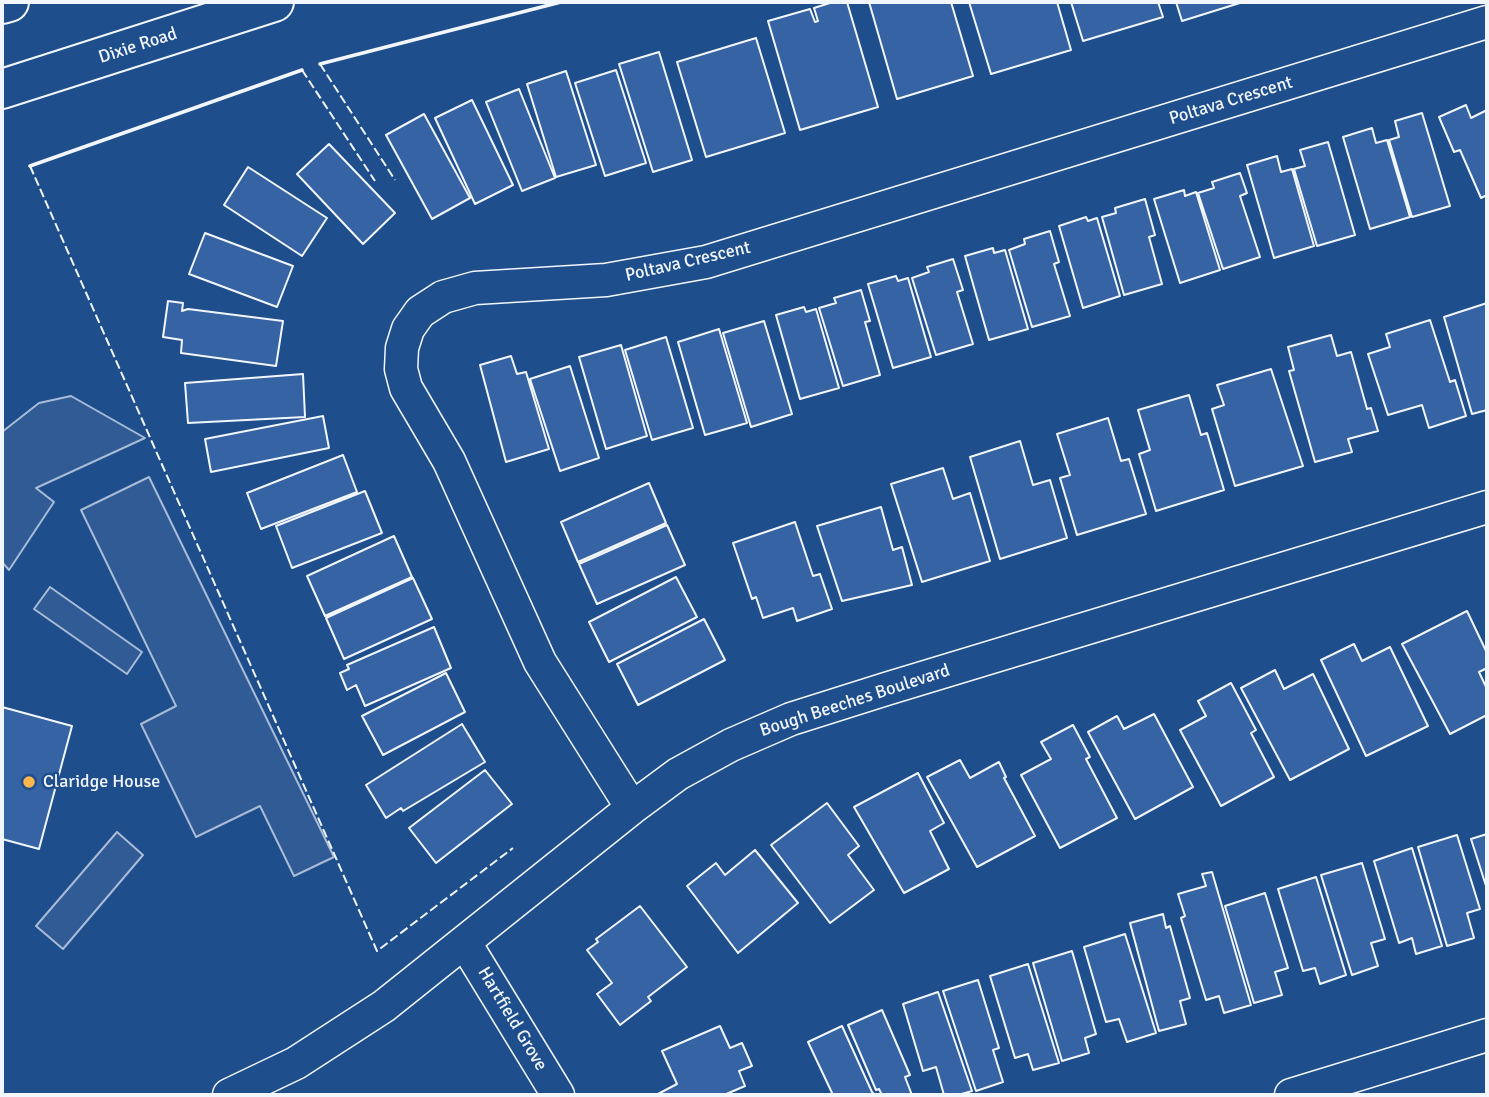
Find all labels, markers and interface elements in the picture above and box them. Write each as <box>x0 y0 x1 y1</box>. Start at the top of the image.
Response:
street label: Dixie Road <box>96 23 180 69</box>
street label: Poltava Crescent <box>1167 72 1295 130</box>
street label: Poltava Crescent <box>623 237 753 287</box>
street label: Bough Beeches Boulevard <box>757 660 953 742</box>
place label: Claridge House <box>43 771 160 793</box>
marker: Claridge House <box>21 774 37 790</box>
street label: Hartfield Grove <box>473 963 551 1075</box>

